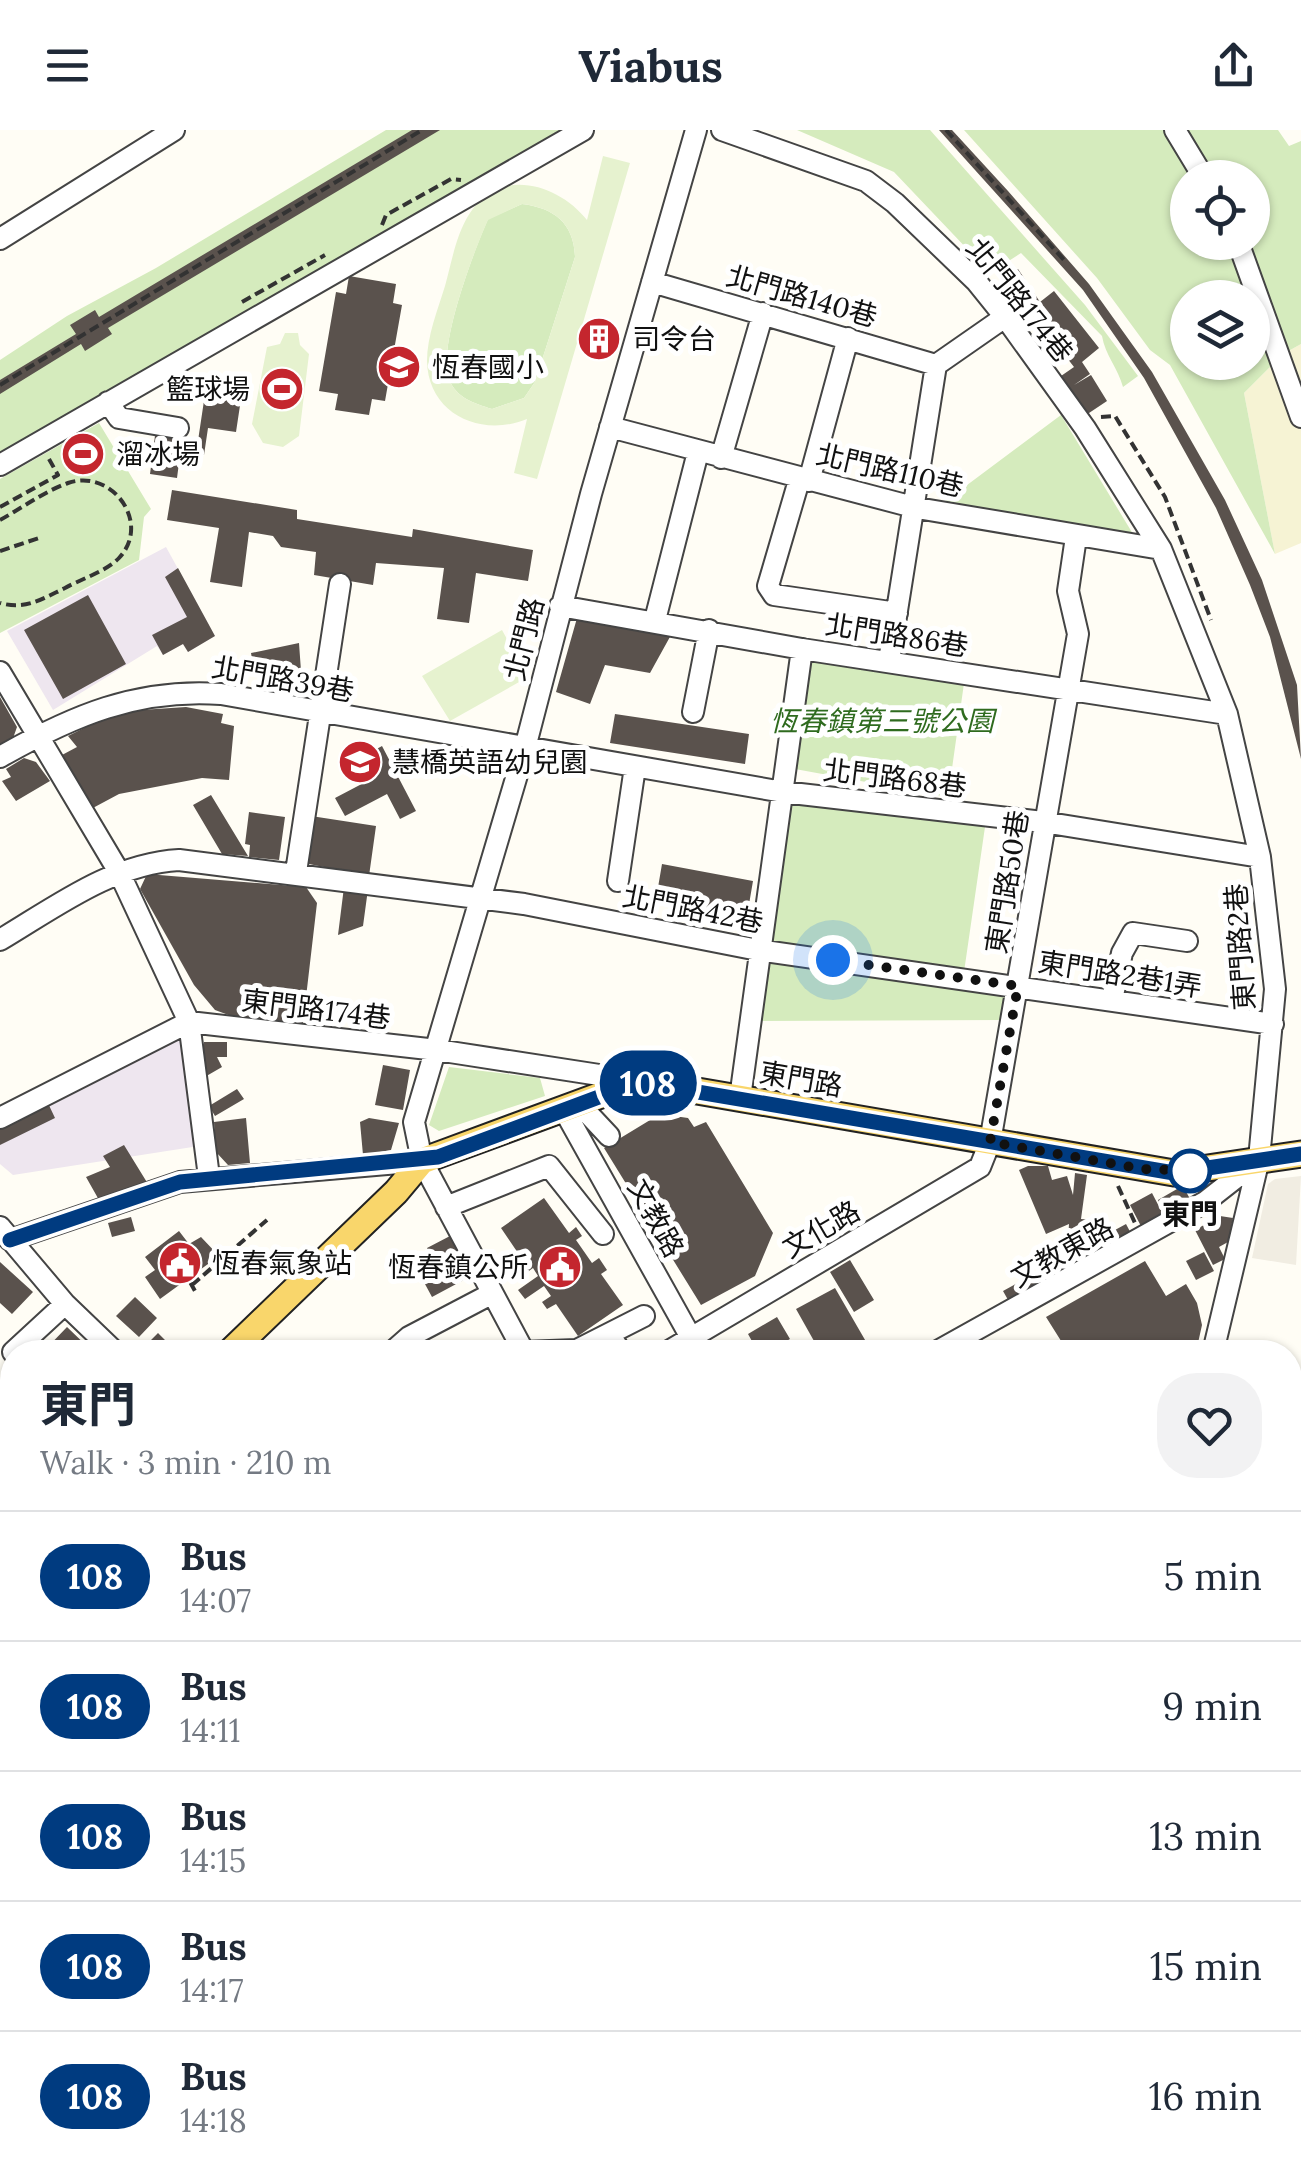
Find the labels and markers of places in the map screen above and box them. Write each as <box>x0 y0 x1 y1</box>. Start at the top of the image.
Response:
building icon: 司令台 <box>576 316 622 362</box>
place label: 司令台 <box>632 321 716 357</box>
school or university icon: 恆春國小 <box>376 344 422 390</box>
place label: 恆春國小 <box>432 349 544 385</box>
sports icon: 籃球場 <box>259 366 305 412</box>
place label: 籃球場 <box>166 371 250 407</box>
sports icon: 溜冰場 <box>60 431 106 477</box>
place label: 溜冰場 <box>116 436 200 472</box>
school or university icon: 慧橋英語幼兒園 <box>337 739 383 785</box>
place label: 慧橋英語幼兒園 <box>392 744 588 780</box>
marker: 東門 <box>1169 1150 1211 1192</box>
place label: 東門 <box>1162 1196 1218 1232</box>
public building icon: 恆春氣象站 <box>157 1240 203 1286</box>
public building icon: 恆春鎮公所 <box>537 1244 583 1290</box>
place label: 恆春氣象站 <box>212 1245 352 1281</box>
place label: 恆春鎮公所 <box>388 1249 528 1285</box>

